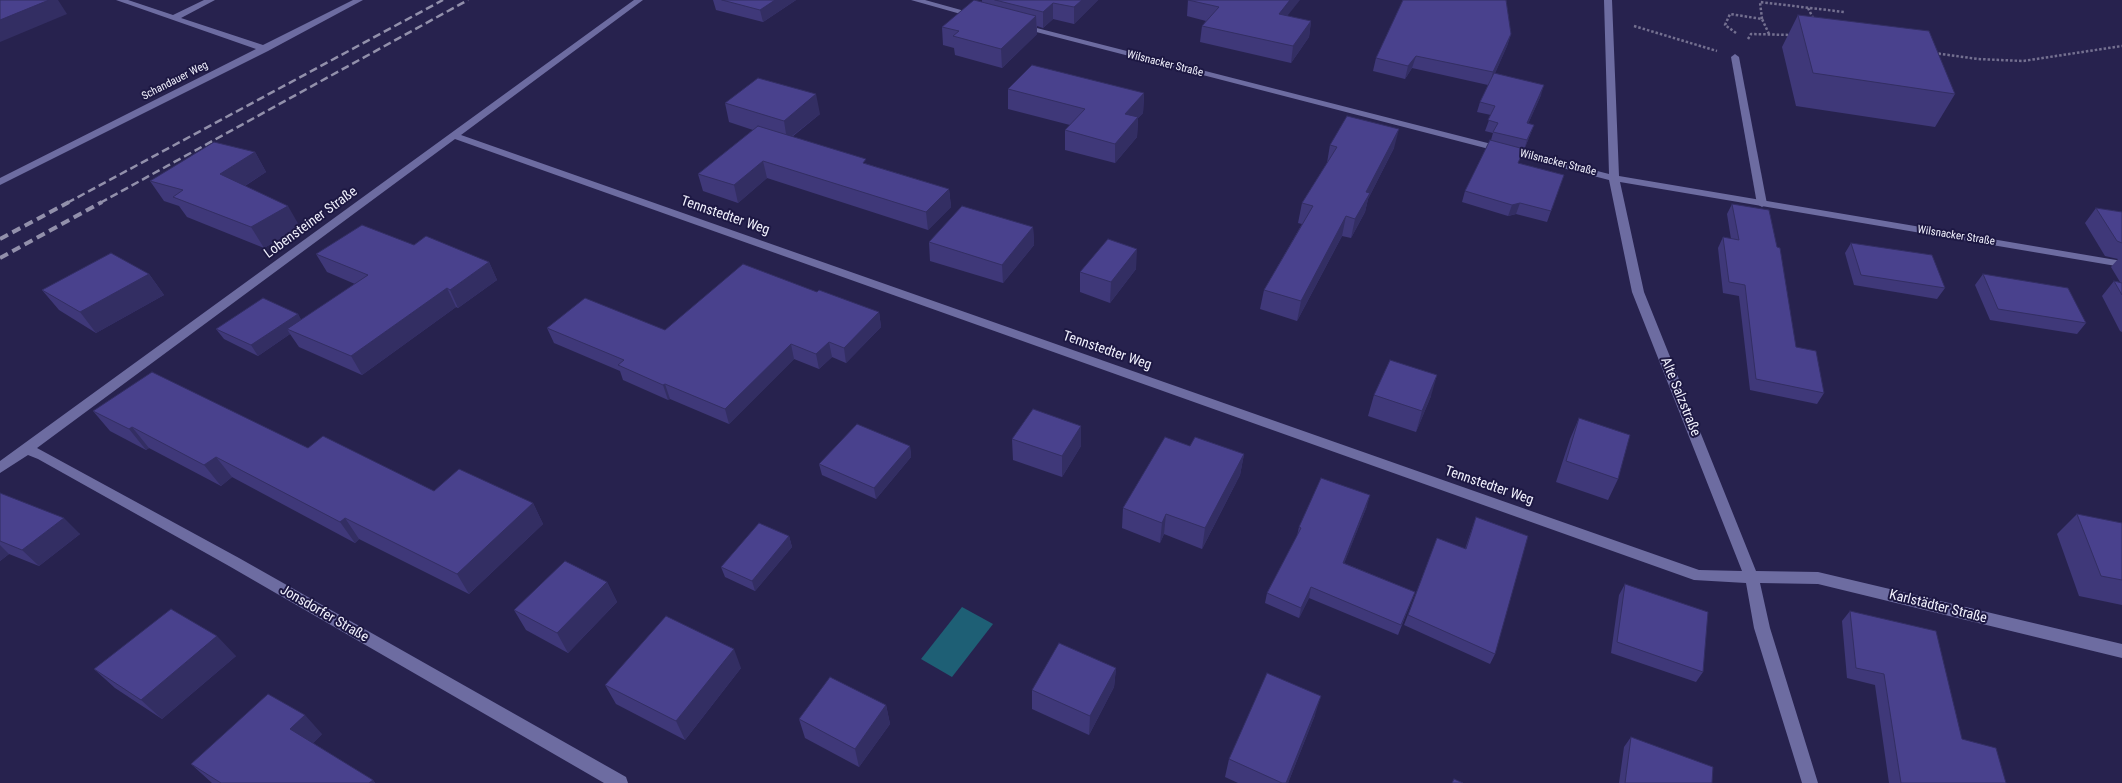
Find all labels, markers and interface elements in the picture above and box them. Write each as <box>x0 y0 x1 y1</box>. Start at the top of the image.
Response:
street label: Wilsnacker Straße <box>1125 48 1205 80</box>
street label: Schandauer Weg <box>140 59 210 103</box>
street label: Wilsnacker Straße <box>1518 147 1598 179</box>
street label: Lobensteiner Straße <box>261 184 361 262</box>
street label: Tennstedter Weg <box>678 193 772 239</box>
street label: Wilsnacker Straße <box>1916 223 1996 249</box>
street label: Tennstedter Weg <box>1060 328 1154 374</box>
street label: Alte Salzstraße <box>1657 355 1703 439</box>
street label: Tennstedter Weg <box>1442 463 1536 509</box>
street label: Jonsdorfer Straße <box>277 582 371 646</box>
street label: Karlstädter Straße <box>1887 587 1989 627</box>

